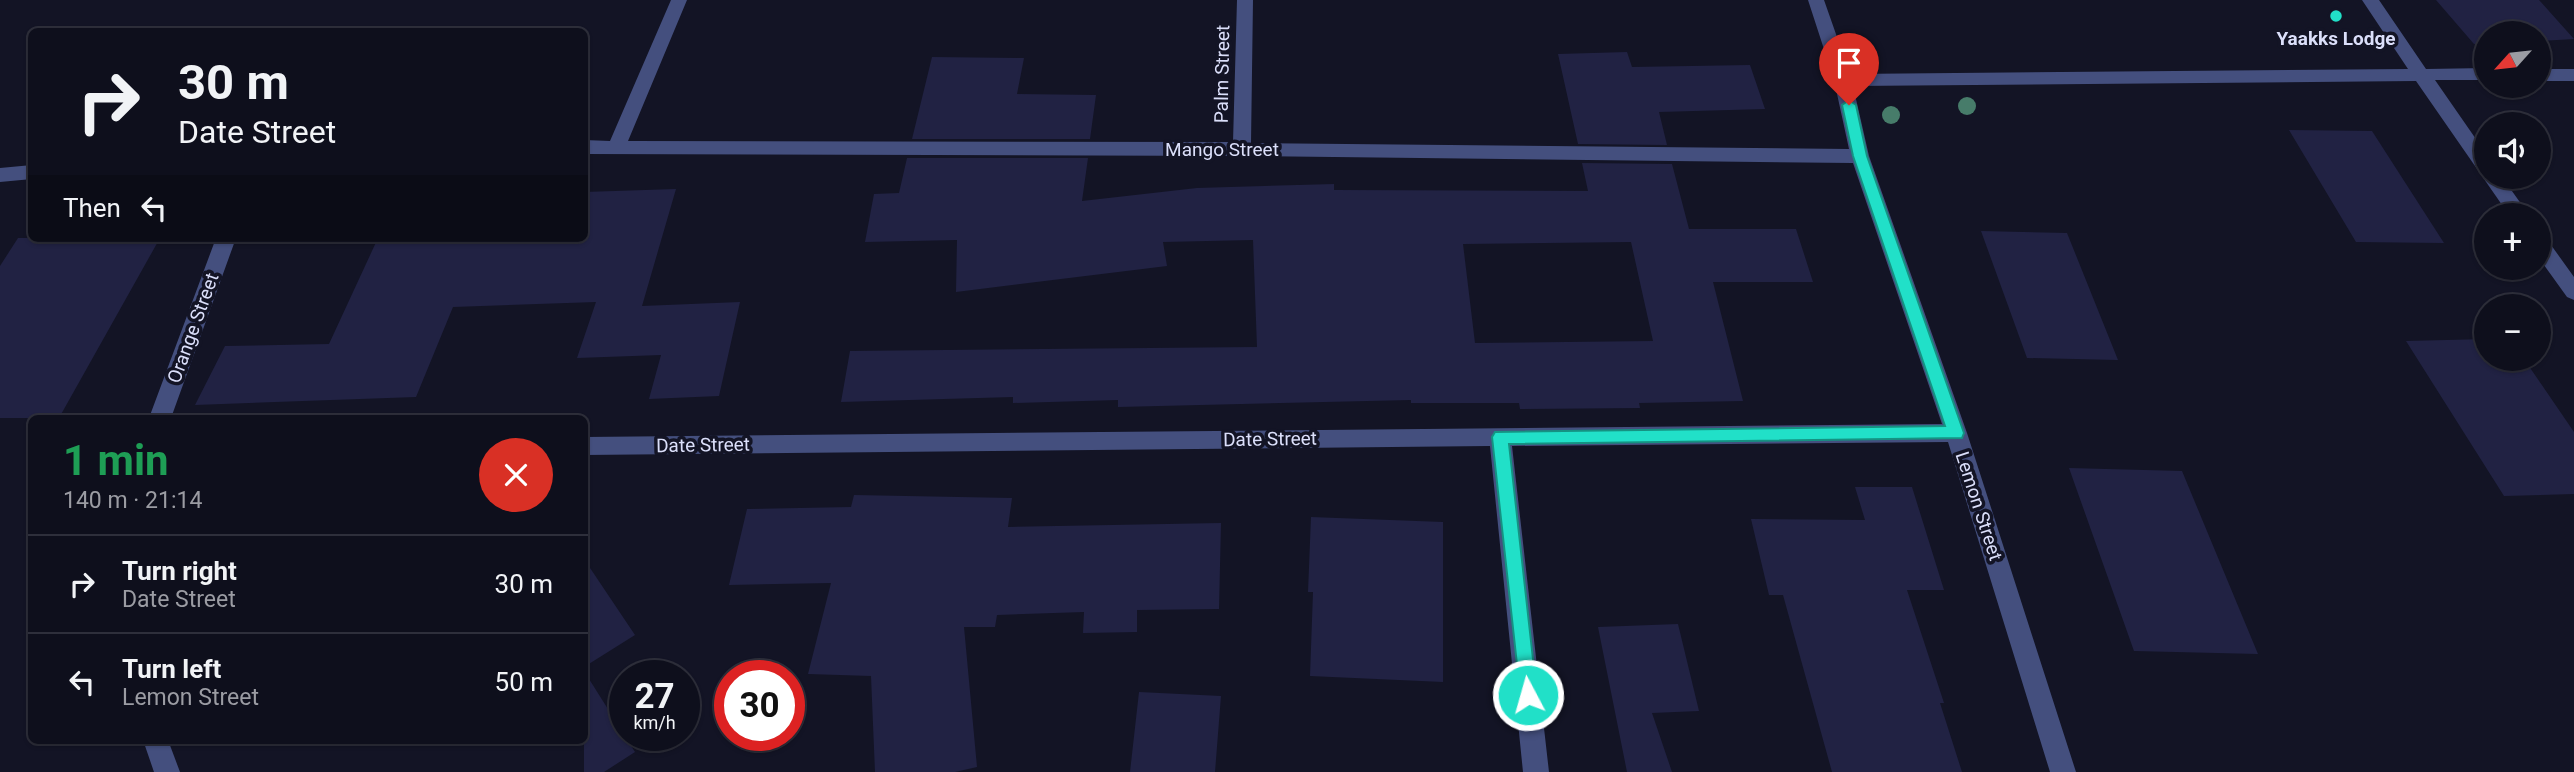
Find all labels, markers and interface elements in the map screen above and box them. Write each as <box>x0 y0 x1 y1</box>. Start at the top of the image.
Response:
marker: Yaakks Lodge <box>2328 8 2344 24</box>
north arrow <box>2474 21 2552 98</box>
map controls <box>2474 21 2551 371</box>
street label: Palm Street <box>1210 25 1234 123</box>
place label: Yaakks Lodge <box>2276 27 2396 50</box>
pin <box>1819 33 1879 105</box>
icon: arrive <box>1830 44 1868 82</box>
text: 30 m <box>178 54 289 111</box>
icon: right <box>63 56 154 147</box>
button: sound <box>2474 112 2551 189</box>
text: Date Street <box>178 113 336 151</box>
street label: Mango Street <box>1165 138 1279 161</box>
icon: left <box>135 189 173 227</box>
text: Then <box>63 193 121 223</box>
button: + <box>2474 203 2551 280</box>
street label: Orange Street <box>162 270 224 386</box>
button: − <box>2474 294 2551 371</box>
street label: Date Street <box>1223 427 1317 451</box>
street label: Date Street <box>656 433 750 457</box>
text: 1 min <box>63 436 169 485</box>
button: close <box>479 438 553 512</box>
street label: Lemon Street <box>1951 449 2007 563</box>
text: 140 m · 21:14 <box>63 487 202 514</box>
text: Turn right <box>122 556 237 586</box>
icon: right <box>63 565 101 603</box>
text: 30 m <box>495 569 553 599</box>
text: Date Street <box>122 586 236 613</box>
text: Turn left <box>122 654 221 684</box>
position arrow <box>1491 658 1565 732</box>
speed limit sign: 30 <box>714 660 805 751</box>
icon: left <box>63 663 101 701</box>
text: 50 m <box>495 667 553 697</box>
text: 27 <box>634 676 675 717</box>
text: Lemon Street <box>122 684 259 711</box>
text: km/h <box>633 712 676 733</box>

